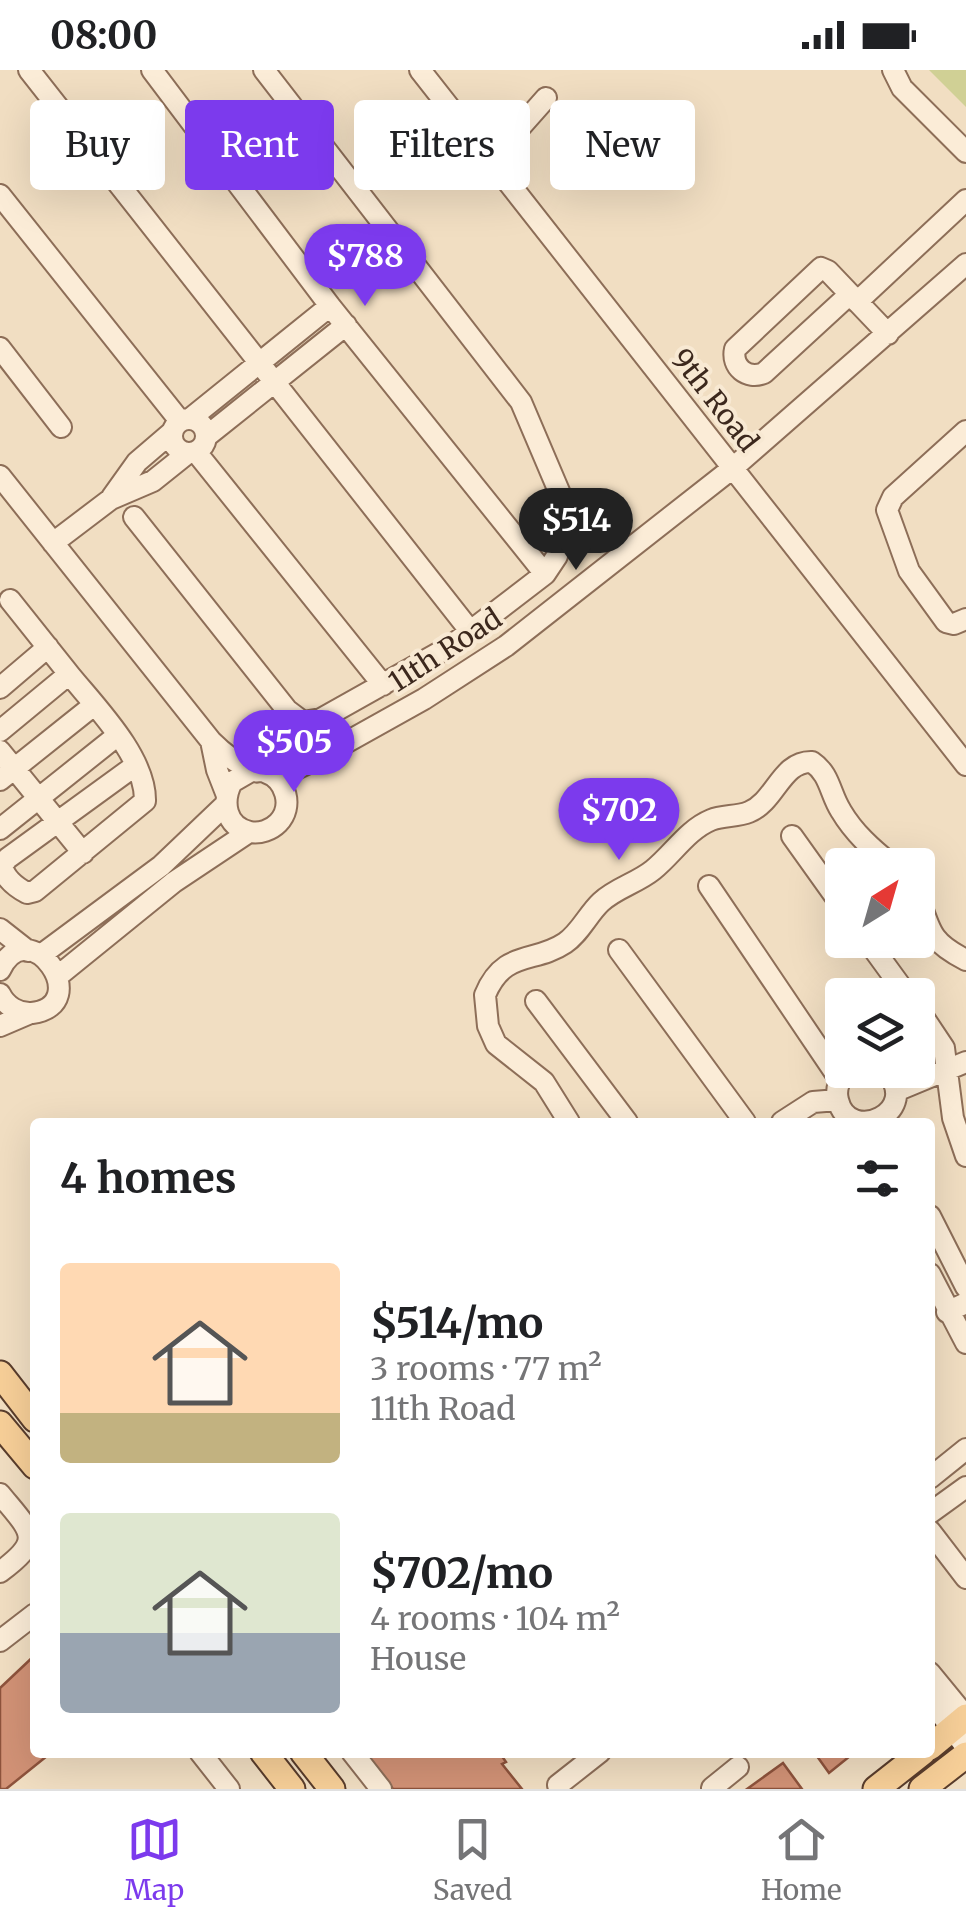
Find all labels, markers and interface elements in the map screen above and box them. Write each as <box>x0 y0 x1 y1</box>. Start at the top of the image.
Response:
text: 08:00 <box>50 12 157 59</box>
chip: Buy <box>30 100 165 190</box>
chip: Rent <box>185 100 334 190</box>
chip: Filters <box>354 100 530 190</box>
chip: New <box>550 100 695 190</box>
pin: $788 <box>306 224 424 309</box>
text: $788 <box>326 236 404 276</box>
street label: 9th Road <box>664 341 766 459</box>
pin: $514 <box>517 488 635 573</box>
text: $514 <box>541 500 611 540</box>
street label: 11th Road <box>382 600 508 700</box>
pin: $505 <box>235 710 353 795</box>
text: $505 <box>255 722 333 762</box>
pin: $702 <box>560 778 678 863</box>
text: $702 <box>580 790 658 830</box>
north arrow <box>825 848 935 958</box>
map controls <box>825 848 935 1088</box>
button: layers <box>825 978 935 1088</box>
icon: filters <box>850 1151 905 1206</box>
text: 4 homes <box>60 1152 237 1204</box>
text: $514/mo <box>370 1297 543 1349</box>
icon: home <box>140 1303 260 1423</box>
text: 3 rooms · 77 m² <box>370 1349 602 1389</box>
text: 11th Road <box>370 1389 516 1429</box>
text: $702/mo <box>370 1547 553 1599</box>
icon: home <box>140 1553 260 1673</box>
text: 4 rooms · 104 m² <box>370 1599 620 1639</box>
text: House <box>370 1639 466 1679</box>
tab: Map <box>124 1812 184 1908</box>
tab: Saved <box>433 1812 512 1908</box>
tab: Home <box>761 1812 842 1908</box>

